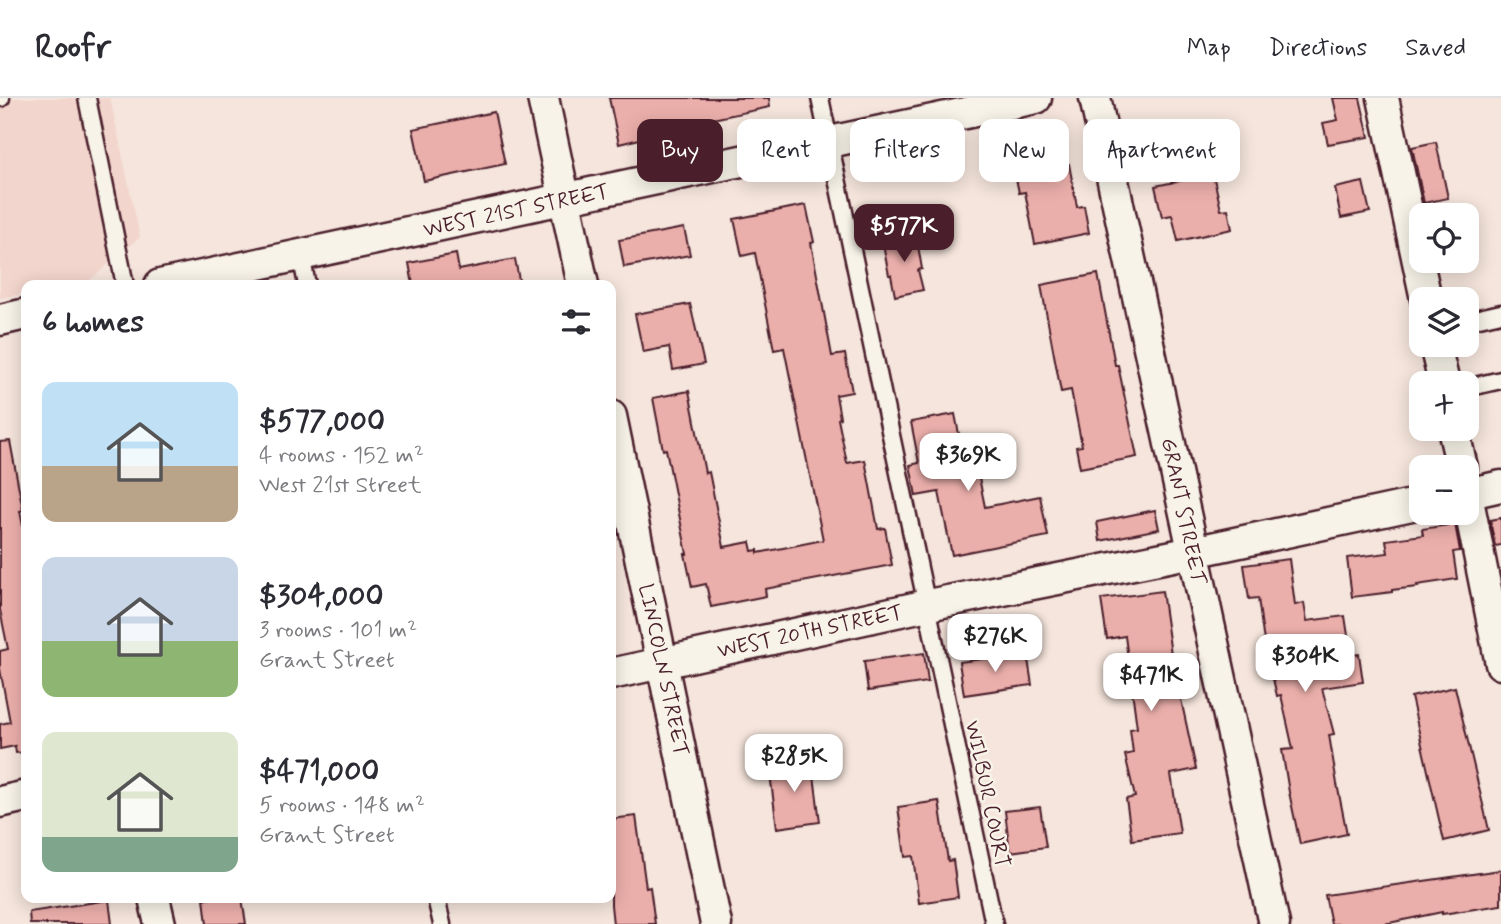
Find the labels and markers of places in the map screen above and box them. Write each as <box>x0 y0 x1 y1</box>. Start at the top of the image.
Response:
pin: $577K <box>855 204 953 264</box>
pin: $369K <box>919 434 1017 493</box>
pin: $276K <box>946 614 1044 674</box>
pin: $304K <box>1256 634 1354 694</box>
pin: $471K <box>1102 654 1200 713</box>
pin: $285K <box>745 734 843 794</box>

